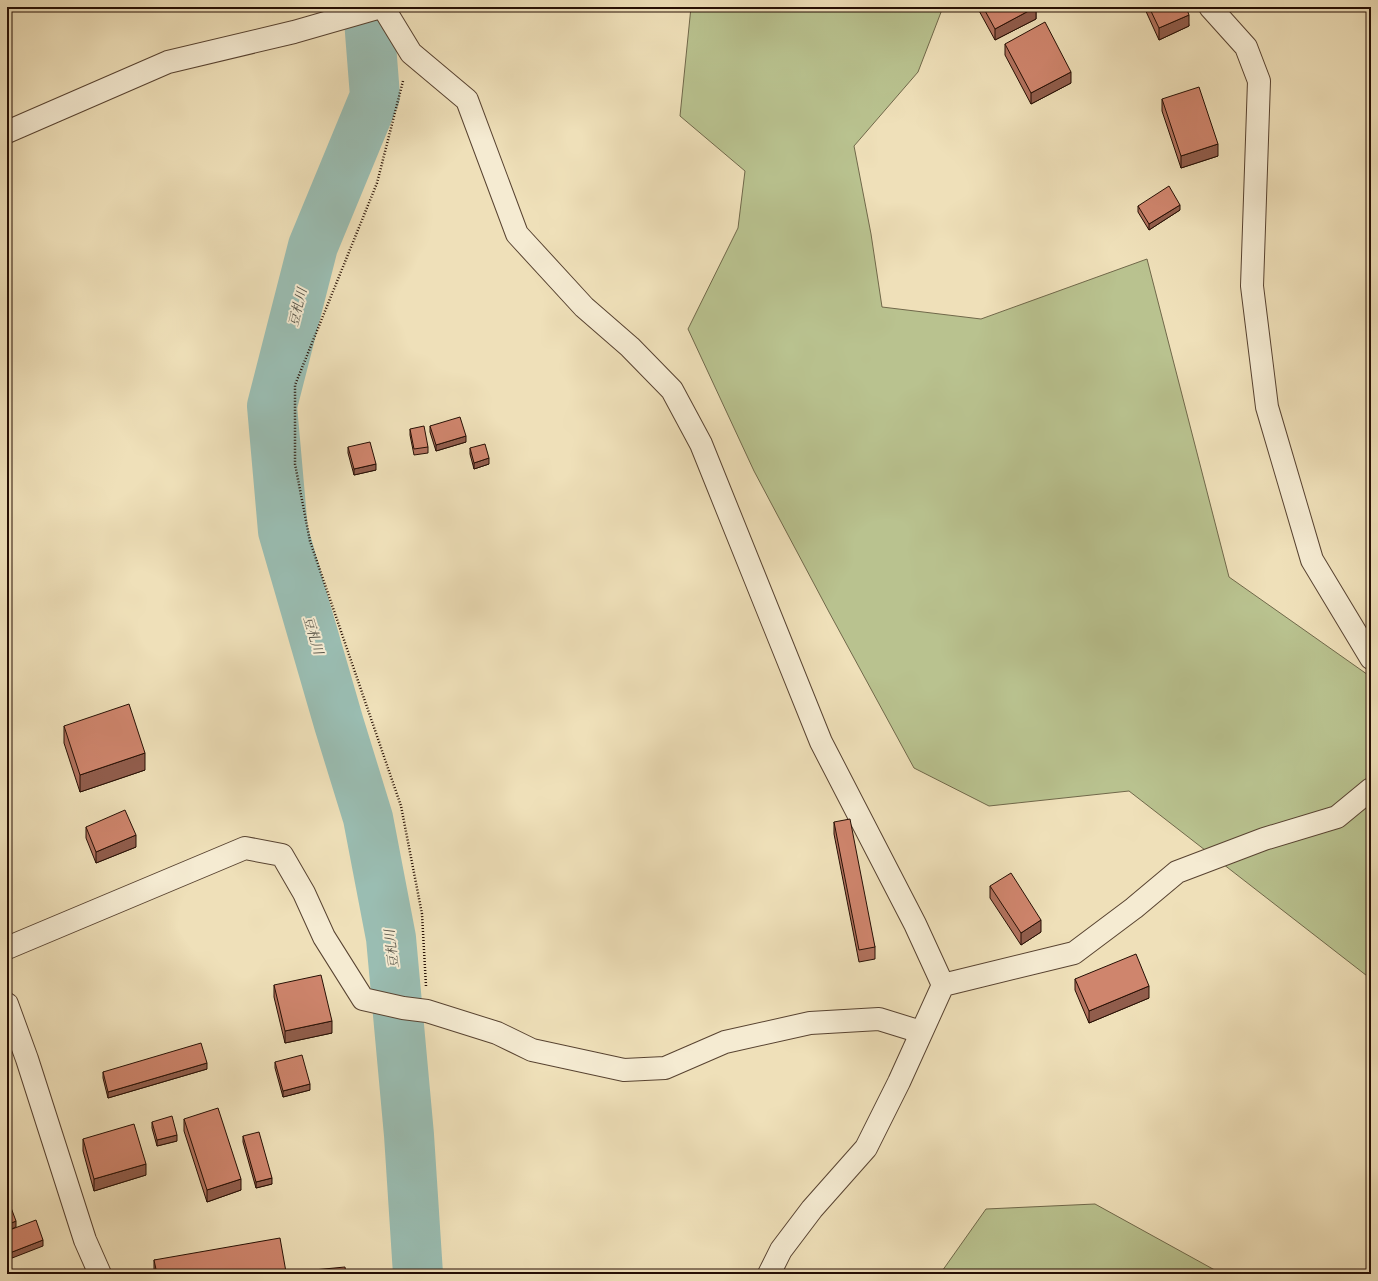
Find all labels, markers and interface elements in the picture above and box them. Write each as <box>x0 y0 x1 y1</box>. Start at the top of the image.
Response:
water label: 豆札川 <box>285 284 310 328</box>
water label: 豆札川 <box>301 614 328 658</box>
water label: 豆札川 <box>380 927 401 969</box>

